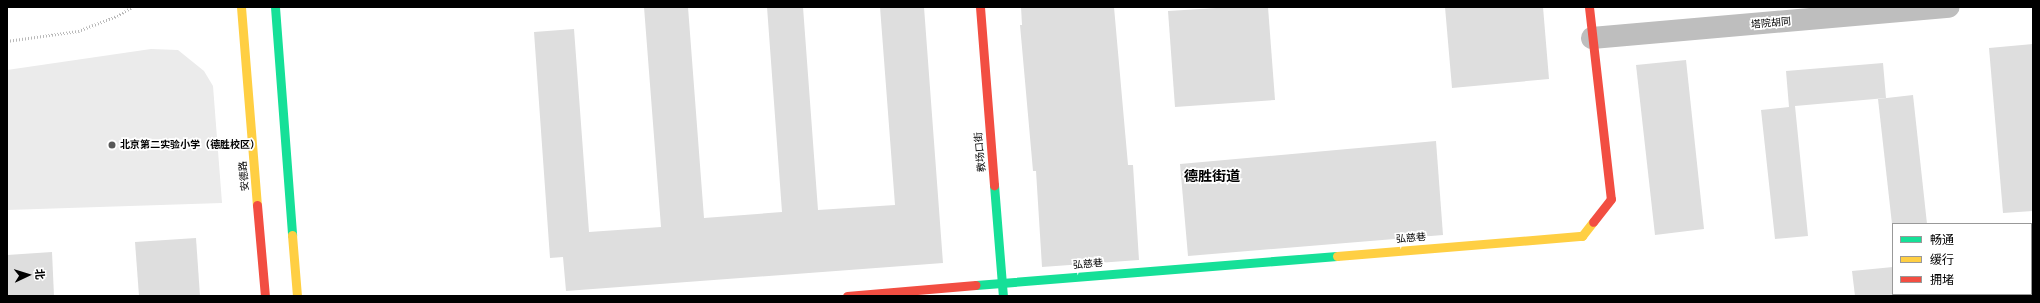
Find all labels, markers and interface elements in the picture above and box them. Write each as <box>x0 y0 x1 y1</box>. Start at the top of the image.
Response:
street label: 塔院胡同 <box>1751 15 1791 31</box>
street label: 教场口街 <box>972 132 988 172</box>
place label: 北京第二实验小学（德胜校区） <box>120 139 260 151</box>
marker: 北京第二实验小学（德胜校区） <box>107 140 117 150</box>
street label: 安德路 <box>237 161 251 191</box>
district label: 德胜街道 <box>1184 168 1240 184</box>
legend <box>1892 223 2032 295</box>
street label: 弘慈巷 <box>1396 231 1426 245</box>
text: 畅通 <box>1930 231 1954 248</box>
text: 缓行 <box>1930 251 1954 268</box>
north arrow <box>8 255 48 295</box>
street label: 弘慈巷 <box>1073 257 1103 271</box>
text: 北 <box>33 268 48 280</box>
text: 拥堵 <box>1930 271 1954 288</box>

